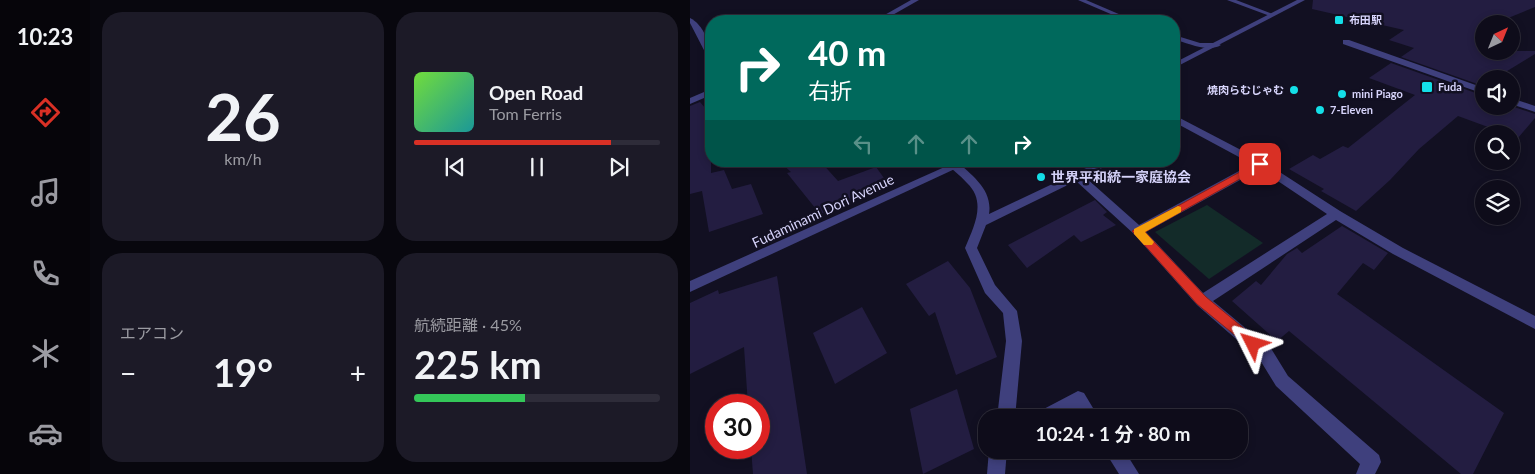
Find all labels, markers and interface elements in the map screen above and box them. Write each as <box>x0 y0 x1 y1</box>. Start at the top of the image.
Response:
place label: 布田駅 <box>1349 13 1382 26</box>
marker: 布田駅 <box>1333 14 1345 26</box>
north arrow <box>1475 15 1520 60</box>
map controls <box>1475 15 1520 225</box>
text: 10:23 <box>17 23 73 50</box>
text: 40 m <box>808 31 886 73</box>
icon: right <box>725 35 790 100</box>
button: sound <box>1475 70 1520 115</box>
text: 26 <box>205 77 281 155</box>
text: 右折 <box>808 77 852 104</box>
marker: Fuda <box>1420 80 1434 94</box>
place label: Fuda <box>1438 80 1462 93</box>
text: Open Road <box>489 81 583 104</box>
place label: 焼肉らむじゃむ <box>1207 83 1284 96</box>
marker: 焼肉らむじゃむ <box>1288 84 1300 96</box>
place label: mini Piago <box>1352 87 1403 100</box>
marker: mini Piago <box>1336 88 1348 100</box>
icon: directions <box>28 95 63 130</box>
place label: 7-Eleven <box>1330 103 1373 116</box>
text: Tom Ferris <box>489 104 562 123</box>
marker: 7-Eleven <box>1314 104 1326 116</box>
button: search <box>1475 125 1520 170</box>
icon: left <box>849 130 877 158</box>
icon: ahead <box>902 130 930 158</box>
icon: ahead <box>955 130 983 158</box>
icon: right <box>1008 130 1036 158</box>
pin <box>1239 143 1281 185</box>
text: km/h <box>224 149 262 168</box>
icon: arrive <box>1246 150 1274 178</box>
icon: previous <box>441 153 469 181</box>
icon: pause <box>523 153 551 181</box>
icon: next <box>605 153 633 181</box>
place label: 世界平和統一家庭協会 <box>1051 168 1191 185</box>
street label: Fudaminami Dori Avenue <box>749 170 896 251</box>
marker: 世界平和統一家庭協会 <box>1035 171 1047 183</box>
icon: music <box>28 175 63 210</box>
button: layers <box>1475 180 1520 225</box>
icon: phone <box>28 256 63 291</box>
text: 航続距離 · 45% <box>414 315 522 334</box>
position arrow <box>1226 317 1278 369</box>
text: エアコン <box>120 323 184 342</box>
icon: climate <box>28 336 63 371</box>
text: 225 km <box>414 341 542 387</box>
text: 19° <box>213 349 273 395</box>
text: − <box>120 356 136 390</box>
text: + <box>350 356 366 390</box>
speed limit sign: 30 <box>705 394 770 459</box>
icon: car <box>28 416 63 451</box>
text: 10:24 · 1 分 · 80 m <box>1035 422 1191 445</box>

